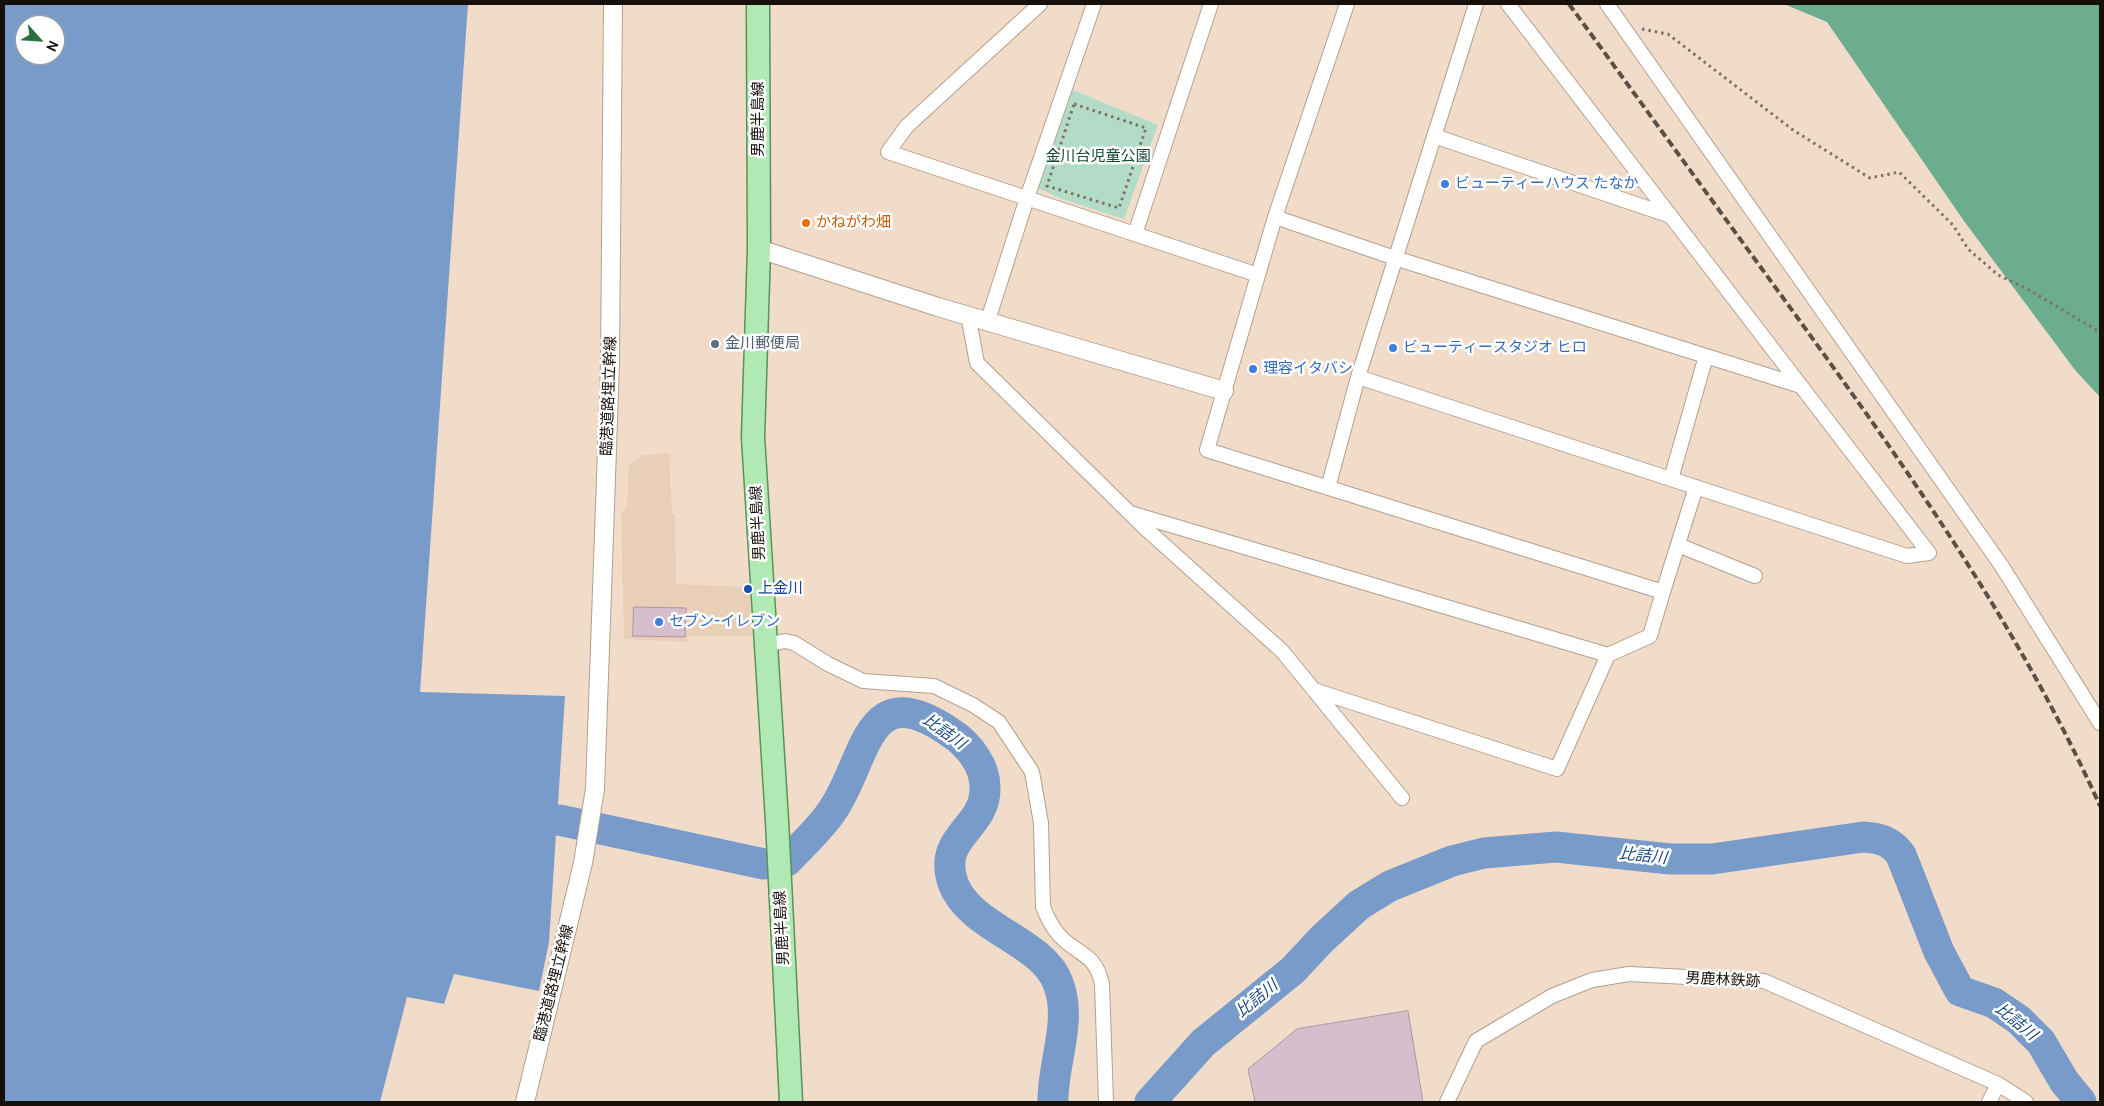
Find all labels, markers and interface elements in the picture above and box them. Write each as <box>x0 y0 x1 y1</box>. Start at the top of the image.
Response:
north arrow <box>15 15 65 65</box>
text: N <box>42 38 63 55</box>
street label: 男鹿半島線 <box>750 82 768 156</box>
park label: 金川台児童公園 <box>1046 148 1150 166</box>
place label: ビューティーハウス たなか <box>1455 175 1638 193</box>
marker: ビューティーハウス たなか <box>1439 178 1451 190</box>
place label: かねがわ畑 <box>816 214 891 232</box>
marker: かねがわ畑 <box>800 217 812 229</box>
place label: 金川郵便局 <box>725 335 800 353</box>
street label: 臨港道路埋立幹線 <box>598 336 620 456</box>
marker: 金川郵便局 <box>709 338 721 350</box>
place label: ビューティースタジオ ヒロ <box>1403 339 1586 357</box>
marker: ビューティースタジオ ヒロ <box>1387 342 1399 354</box>
place label: 理容イタバシ <box>1263 360 1353 378</box>
marker: 理容イタバシ <box>1247 363 1259 375</box>
street label: 男鹿半島線 <box>747 485 769 561</box>
place label: 上金川 <box>758 580 803 598</box>
marker: 上金川 <box>742 583 754 595</box>
place label: セブン-イレブン <box>669 613 780 631</box>
marker: セブン-イレブン <box>653 616 665 628</box>
water label: 比詰川 <box>919 710 969 754</box>
water label: 比詰川 <box>1618 844 1668 868</box>
street label: 男鹿半島線 <box>771 890 793 966</box>
street label: 臨港道路埋立幹線 <box>531 923 577 1043</box>
street label: 男鹿林鉄跡 <box>1685 969 1761 991</box>
water label: 比詰川 <box>1232 976 1282 1022</box>
water label: 比詰川 <box>1991 999 2041 1045</box>

